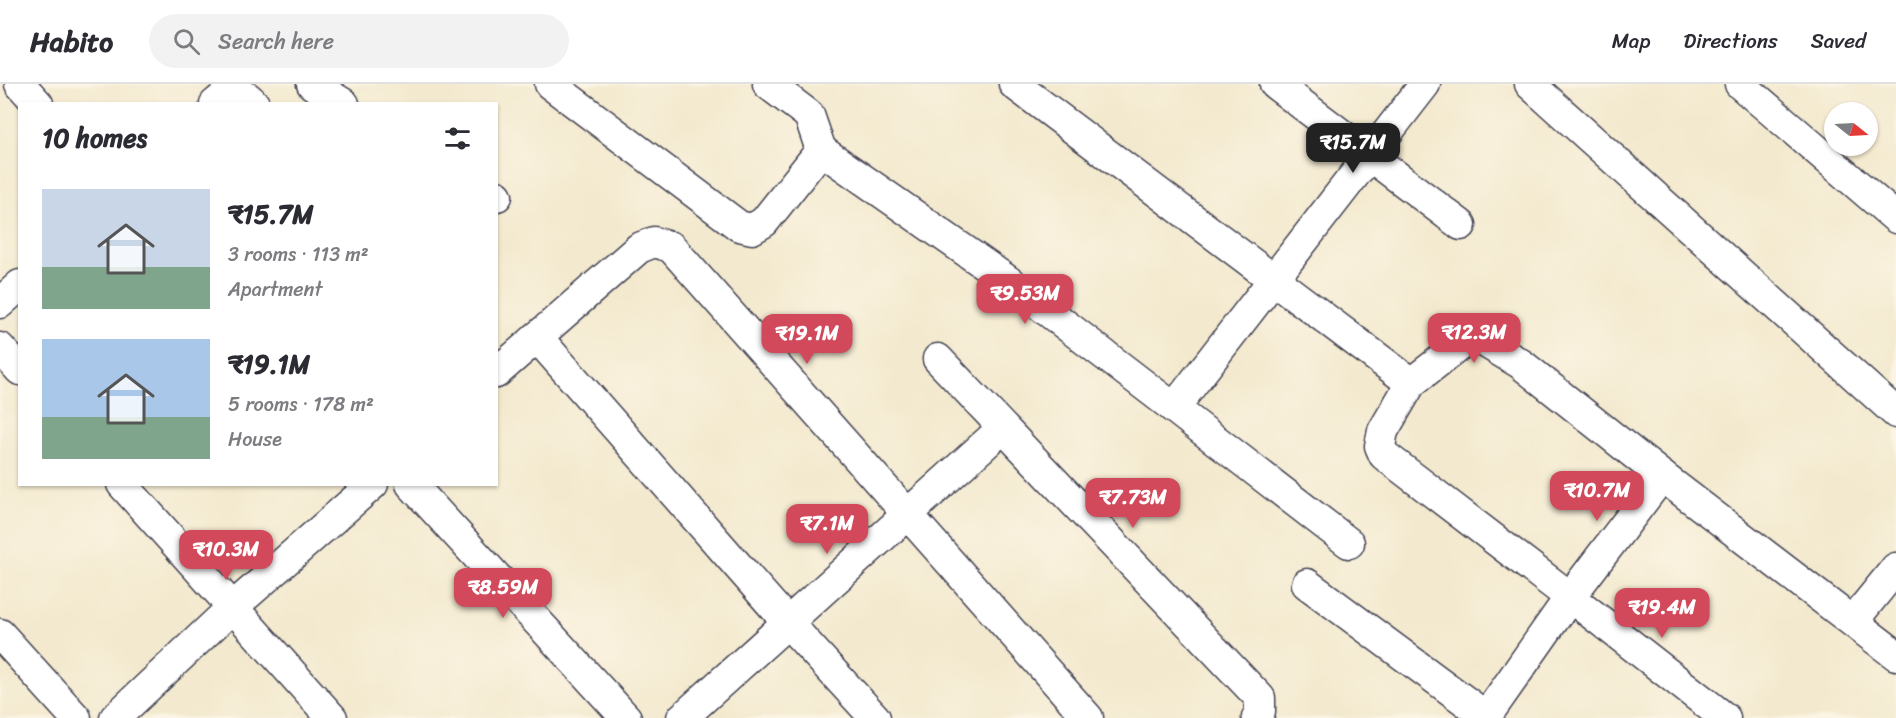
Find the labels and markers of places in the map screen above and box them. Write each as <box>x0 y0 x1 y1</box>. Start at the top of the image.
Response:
pin: ₹15.7M <box>1304 123 1402 174</box>
pin: ₹9.53M <box>976 274 1074 325</box>
pin: ₹12.3M <box>1425 313 1523 364</box>
pin: ₹19.1M <box>758 314 856 365</box>
pin: ₹10.7M <box>1548 471 1646 522</box>
pin: ₹7.73M <box>1084 478 1182 529</box>
pin: ₹7.1M <box>785 504 869 555</box>
pin: ₹10.3M <box>177 530 275 581</box>
pin: ₹8.59M <box>454 568 552 619</box>
pin: ₹19.4M <box>1613 588 1711 639</box>

